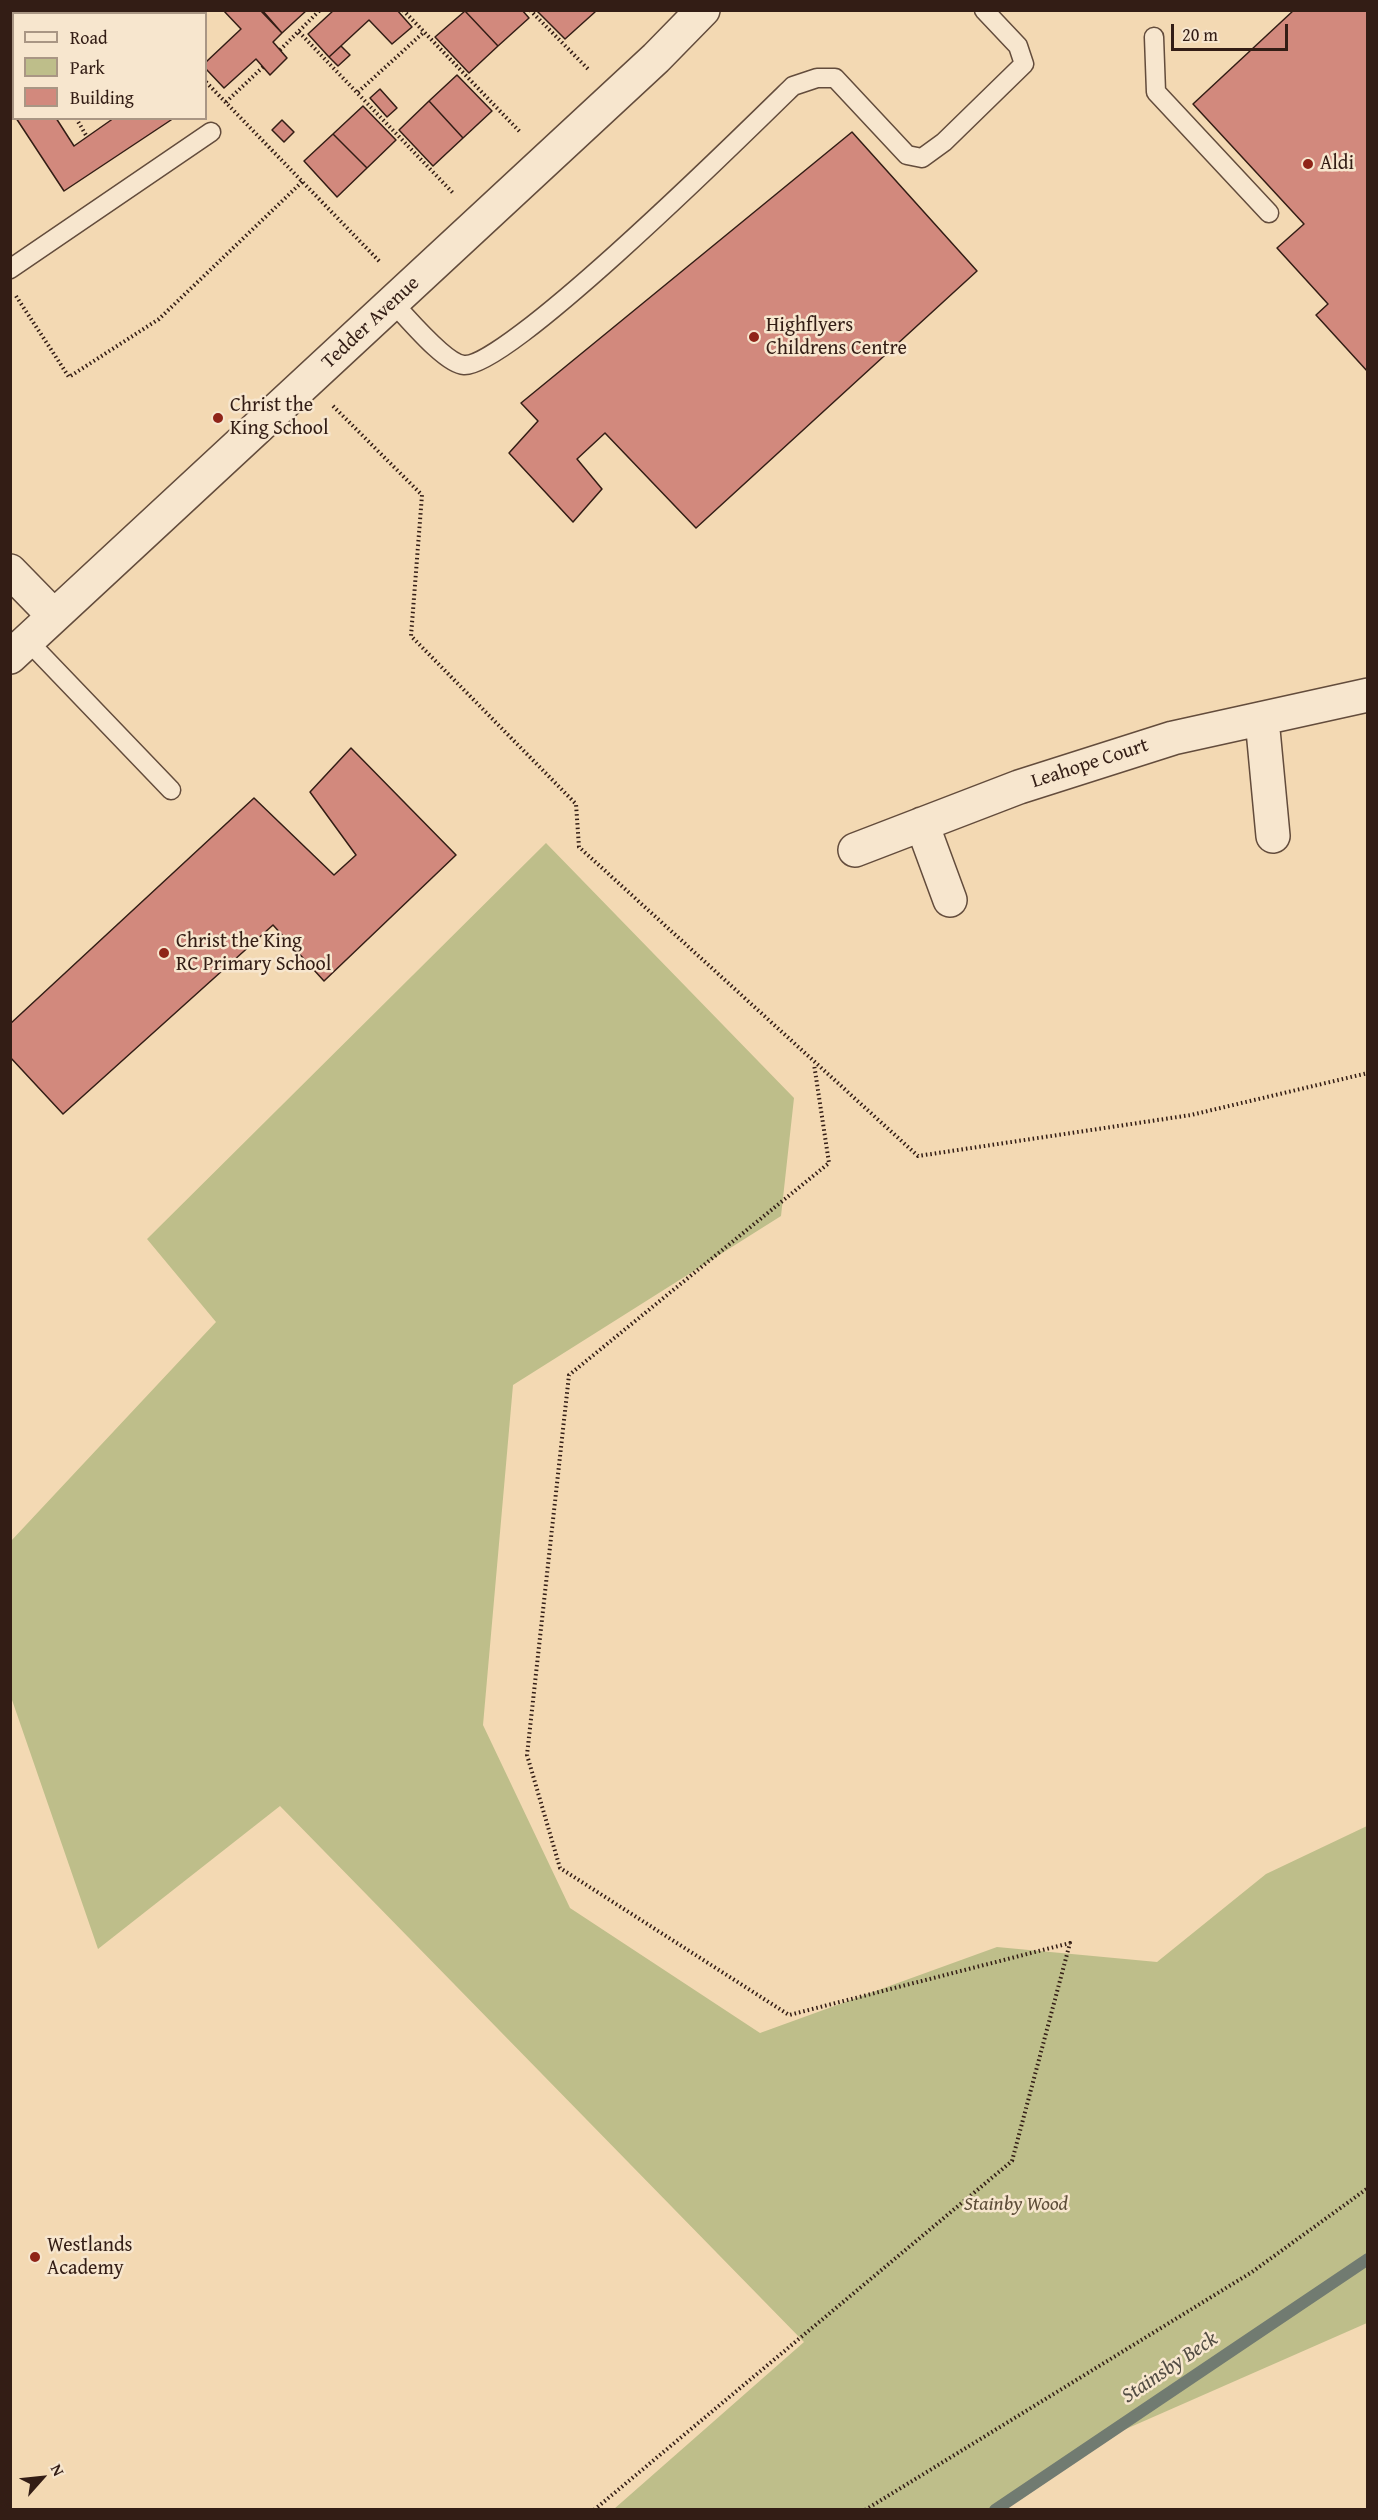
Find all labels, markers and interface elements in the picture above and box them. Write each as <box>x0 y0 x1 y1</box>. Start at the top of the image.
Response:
legend <box>12 12 207 120</box>
scale bar <box>1174 12 1291 50</box>
text: 20 m <box>1182 21 1218 48</box>
text: Road <box>70 24 108 51</box>
text: Park <box>70 54 105 81</box>
text: Building <box>70 84 134 111</box>
place label: Aldi <box>1320 152 1354 176</box>
marker: Aldi <box>1301 157 1315 171</box>
street label: Tedder Avenue <box>317 272 425 374</box>
place label: Highflyers Childrens Centre <box>766 314 907 361</box>
marker: Highflyers Childrens Centre <box>747 330 761 344</box>
place label: Christ the King School <box>230 394 329 441</box>
marker: Christ the King School <box>211 411 225 425</box>
street label: Leahope Court <box>1028 734 1152 794</box>
place label: Christ the King RC Primary School <box>176 930 331 977</box>
marker: Christ the King RC Primary School <box>157 946 171 960</box>
park label: Stainby Wood <box>964 2193 1068 2217</box>
place label: Westlands Academy <box>47 2234 133 2281</box>
marker: Westlands Academy <box>28 2250 42 2264</box>
water label: Stainsby Beck <box>1117 2327 1223 2409</box>
north arrow <box>12 2448 72 2508</box>
text: N <box>45 2460 71 2480</box>

